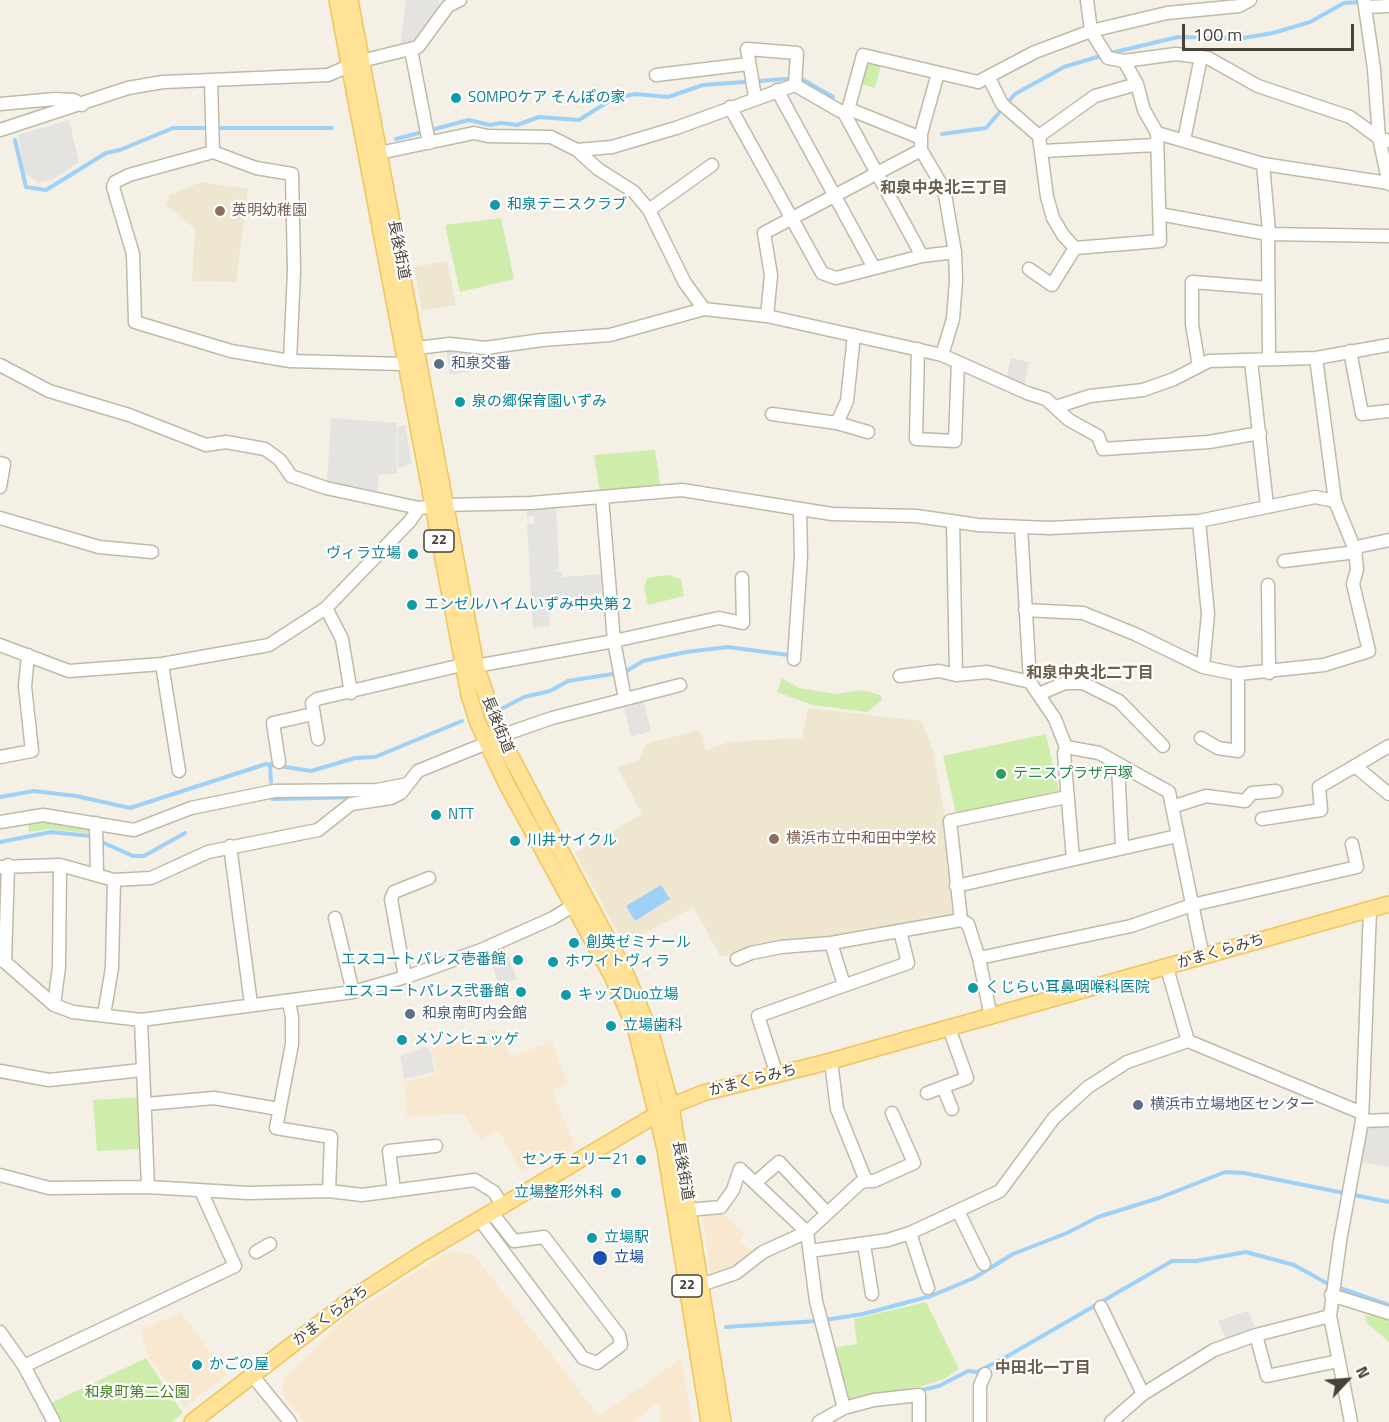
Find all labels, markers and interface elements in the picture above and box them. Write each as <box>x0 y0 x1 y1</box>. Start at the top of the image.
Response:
scale bar <box>1185 12 1358 50</box>
text: 100 m <box>1193 21 1242 48</box>
place label: SOMPOケア そんぽの家 <box>468 89 626 107</box>
marker: SOMPOケア そんぽの家 <box>449 91 463 105</box>
district label: 和泉中央北三丁目 <box>880 179 1008 199</box>
place label: 和泉テニスクラブ <box>507 196 627 214</box>
marker: 和泉テニスクラブ <box>488 198 502 212</box>
place label: 英明幼稚園 <box>232 202 307 220</box>
marker: 英明幼稚園 <box>213 204 227 218</box>
street label: 長後街道 <box>383 219 413 281</box>
place label: 和泉交番 <box>451 355 511 373</box>
marker: 和泉交番 <box>432 357 446 371</box>
place label: 泉の郷保育園いずみ <box>472 393 607 411</box>
marker: 泉の郷保育園いずみ <box>453 395 467 409</box>
road number: 22 <box>424 530 454 552</box>
place label: ヴィラ立場 <box>326 545 401 563</box>
marker: ヴィラ立場 <box>406 547 420 561</box>
place label: エンゼルハイムいずみ中央第２ <box>424 596 634 614</box>
marker: エンゼルハイムいずみ中央第２ <box>405 598 419 612</box>
district label: 和泉中央北二丁目 <box>1026 664 1154 684</box>
street label: 長後街道 <box>477 694 517 756</box>
place label: テニスプラザ戸塚 <box>1013 765 1133 783</box>
marker: テニスプラザ戸塚 <box>994 767 1008 781</box>
place label: NTT <box>448 806 474 824</box>
marker: NTT <box>429 808 443 822</box>
place label: 横浜市立中和田中学校 <box>786 830 936 848</box>
place label: 川井サイクル <box>527 832 617 850</box>
marker: 横浜市立中和田中学校 <box>767 832 781 846</box>
marker: 川井サイクル <box>508 834 522 848</box>
street label: かまくらみち <box>1175 931 1267 973</box>
place label: 創英ゼミナール <box>586 934 691 952</box>
marker: 創英ゼミナール <box>567 936 581 950</box>
place label: エスコートパレス壱番館 <box>341 951 506 969</box>
marker: エスコートパレス壱番館 <box>511 953 525 967</box>
place label: ホワイトヴィラ <box>565 953 670 971</box>
marker: ホワイトヴィラ <box>546 955 560 969</box>
place label: くじらい耳鼻咽喉科医院 <box>985 979 1150 997</box>
marker: くじらい耳鼻咽喉科医院 <box>966 981 980 995</box>
place label: エスコートパレス弐番館 <box>344 983 509 1001</box>
marker: エスコートパレス弐番館 <box>514 985 528 999</box>
place label: キッズDuo立場 <box>578 986 679 1004</box>
marker: キッズDuo立場 <box>559 988 573 1002</box>
place label: 和泉南町内会館 <box>422 1005 527 1023</box>
marker: 和泉南町内会館 <box>403 1007 417 1021</box>
place label: 立場歯科 <box>623 1017 683 1035</box>
marker: 立場歯科 <box>604 1019 618 1033</box>
place label: メゾンヒュッゲ <box>414 1031 519 1049</box>
marker: メゾンヒュッゲ <box>395 1033 409 1047</box>
street label: かまくらみち <box>707 1061 799 1101</box>
place label: 横浜市立場地区センター <box>1150 1096 1315 1114</box>
marker: 横浜市立場地区センター <box>1131 1098 1145 1112</box>
street label: 長後街道 <box>668 1140 696 1202</box>
place label: センチュリー21 <box>522 1151 629 1169</box>
marker: センチュリー21 <box>634 1153 648 1167</box>
place label: 立場整形外科 <box>514 1184 604 1202</box>
marker: 立場整形外科 <box>609 1186 623 1200</box>
place label: 立場駅 <box>604 1229 649 1247</box>
marker: 立場駅 <box>585 1231 599 1245</box>
marker: 立場 <box>591 1249 609 1267</box>
place label: 立場 <box>614 1249 644 1267</box>
road number: 22 <box>672 1275 702 1297</box>
street label: かまくらみち <box>290 1282 372 1350</box>
north arrow <box>1317 1350 1377 1410</box>
place label: かごの屋 <box>209 1356 269 1374</box>
marker: かごの屋 <box>190 1358 204 1372</box>
district label: 中田北一丁目 <box>995 1359 1091 1379</box>
text: N <box>1350 1362 1376 1382</box>
park label: 和泉町第二公園 <box>85 1384 189 1402</box>

